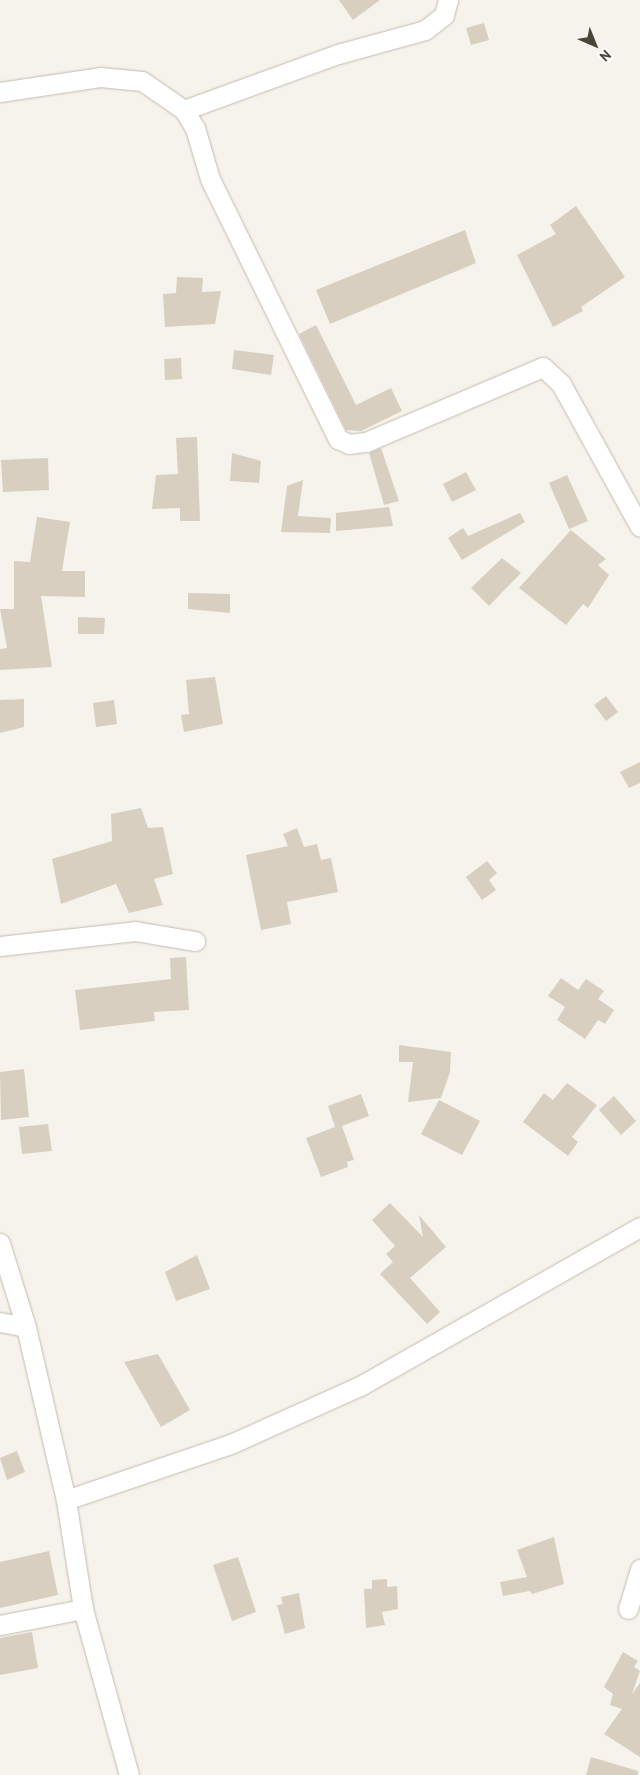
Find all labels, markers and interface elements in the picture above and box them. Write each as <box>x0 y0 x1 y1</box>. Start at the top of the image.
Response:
north arrow <box>570 20 620 70</box>
text: N <box>596 46 615 65</box>

